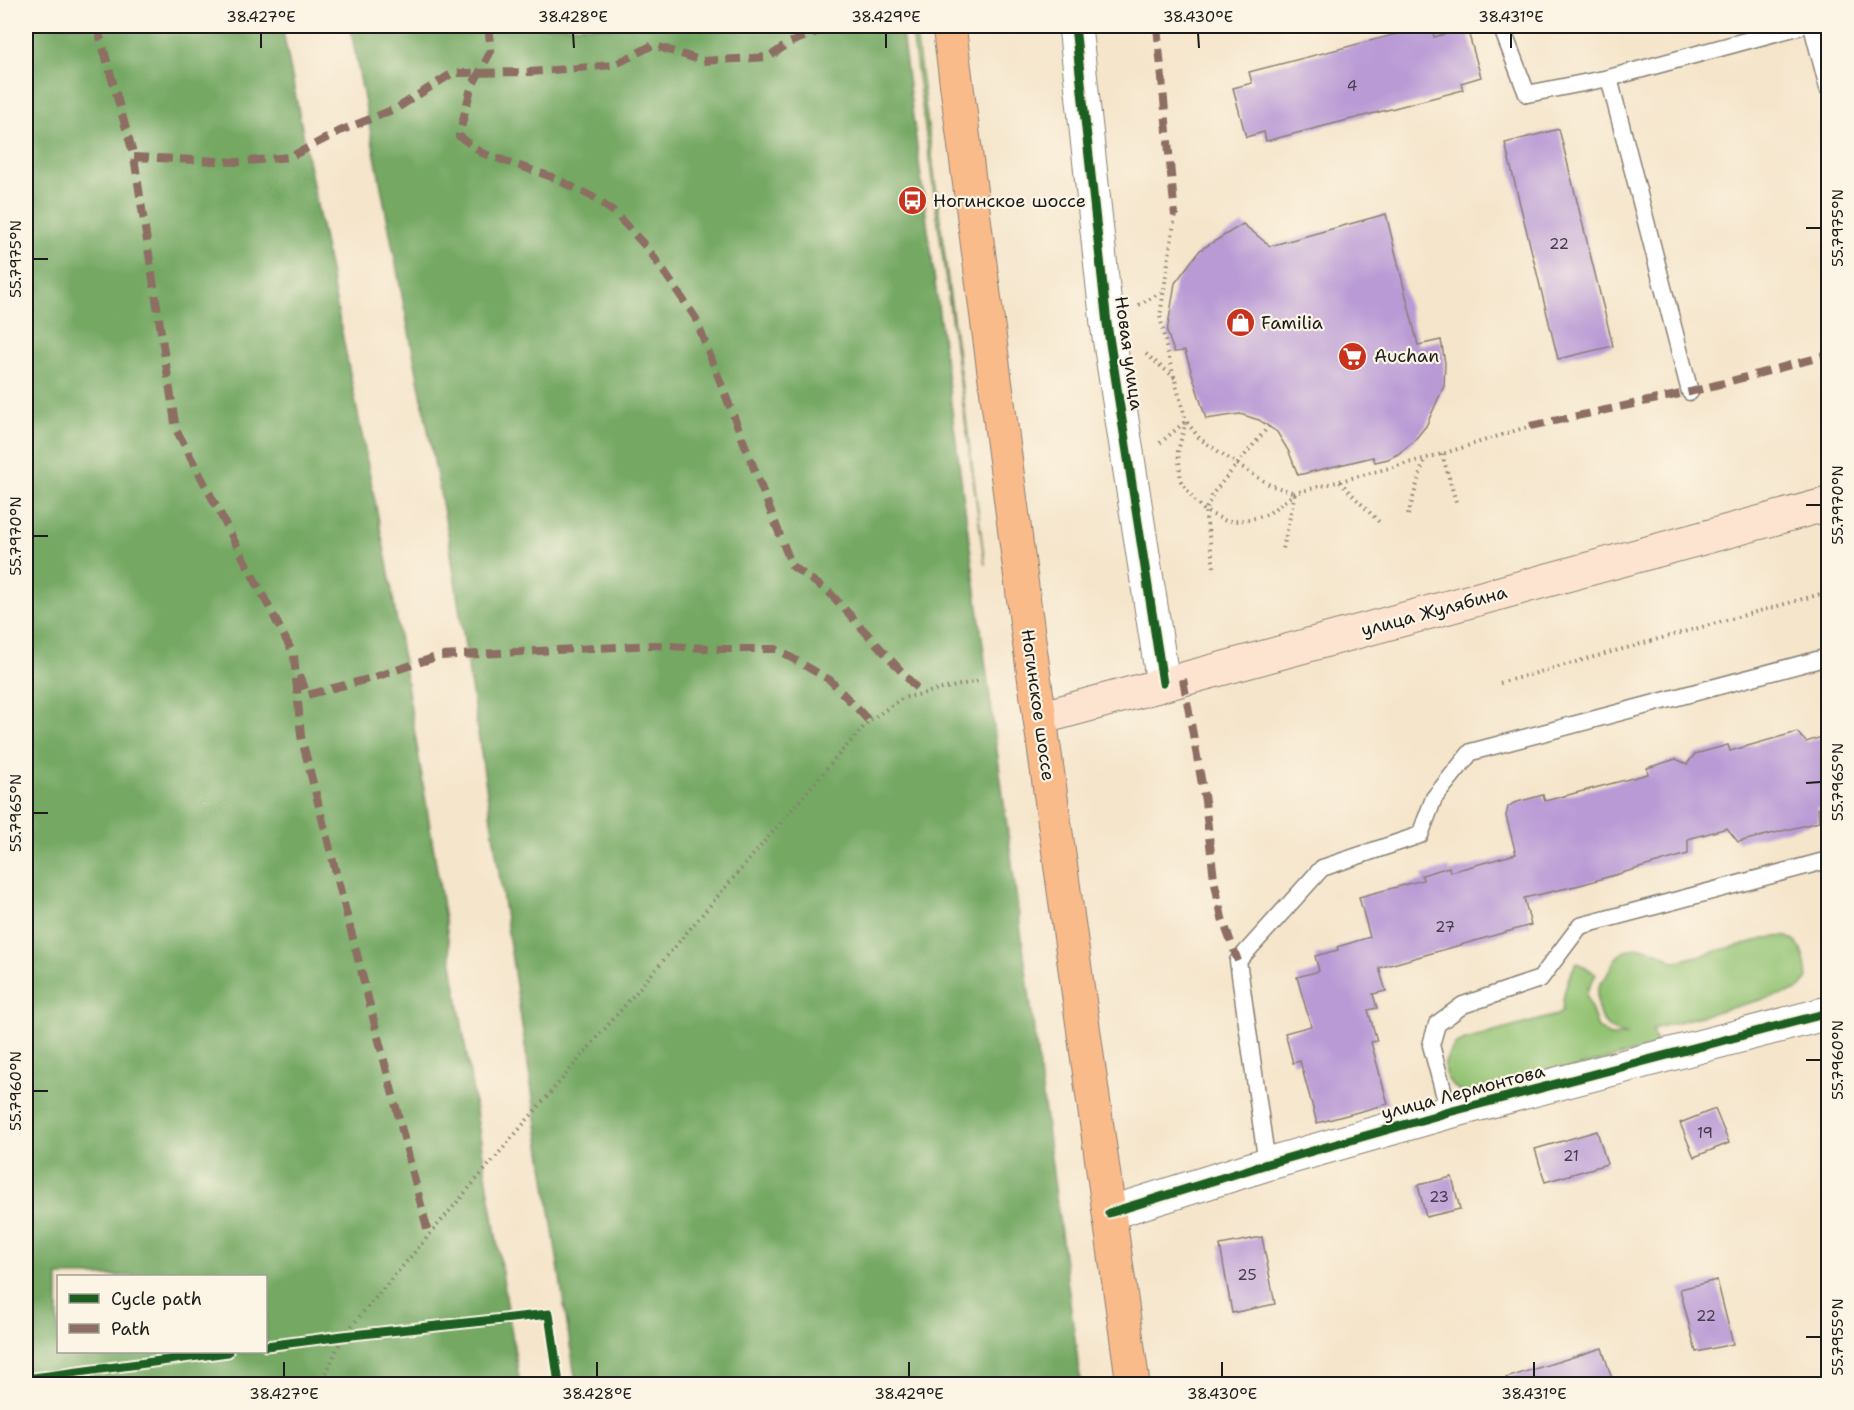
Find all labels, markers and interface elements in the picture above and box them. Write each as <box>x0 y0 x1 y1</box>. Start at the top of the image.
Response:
text: 38.427°E <box>226 7 296 27</box>
text: 38.428°E <box>538 7 608 27</box>
text: 38.429°E <box>851 7 921 27</box>
text: 38.430°E <box>1163 7 1233 27</box>
text: 38.431°E <box>1478 7 1544 27</box>
house number: 4 <box>1347 76 1357 96</box>
bus stop icon: Ногинское шоссе <box>896 185 928 217</box>
place label: Ногинское шоссе <box>933 189 1086 213</box>
text: 55.7975°N <box>1828 189 1848 267</box>
text: 55.7975°N <box>6 220 26 298</box>
house number: 22 <box>1549 234 1569 254</box>
street label: Новая улица <box>1109 294 1149 412</box>
shop icon: Familia <box>1224 307 1256 339</box>
place label: Familia <box>1261 311 1323 335</box>
supermarket icon: Auchan <box>1337 340 1369 372</box>
place label: Auchan <box>1374 344 1439 368</box>
text: 55.7970°N <box>1828 465 1848 545</box>
text: 55.7970°N <box>6 496 26 576</box>
street label: улица Жулябина <box>1358 580 1510 642</box>
street label: Ногинское шоссе <box>1015 628 1061 782</box>
text: 55.7965°N <box>1828 743 1848 821</box>
text: 55.7965°N <box>6 774 26 852</box>
house number: 27 <box>1435 917 1455 937</box>
text: 55.7960°N <box>1828 1020 1848 1100</box>
text: 55.7960°N <box>6 1051 26 1131</box>
street label: улица Лермонтова <box>1379 1059 1547 1125</box>
house number: 19 <box>1697 1123 1713 1143</box>
house number: 21 <box>1563 1146 1579 1166</box>
house number: 23 <box>1429 1187 1449 1207</box>
house number: 25 <box>1237 1265 1257 1285</box>
legend <box>57 1275 267 1353</box>
text: Cycle path <box>111 1287 202 1311</box>
text: 55.7955°N <box>1828 1298 1848 1376</box>
house number: 22 <box>1696 1306 1716 1326</box>
text: Path <box>111 1317 150 1341</box>
text: 38.427°E <box>249 1384 319 1404</box>
text: 38.428°E <box>562 1384 632 1404</box>
text: 38.429°E <box>874 1384 944 1404</box>
text: 38.430°E <box>1187 1384 1257 1404</box>
text: 38.431°E <box>1501 1384 1567 1404</box>

